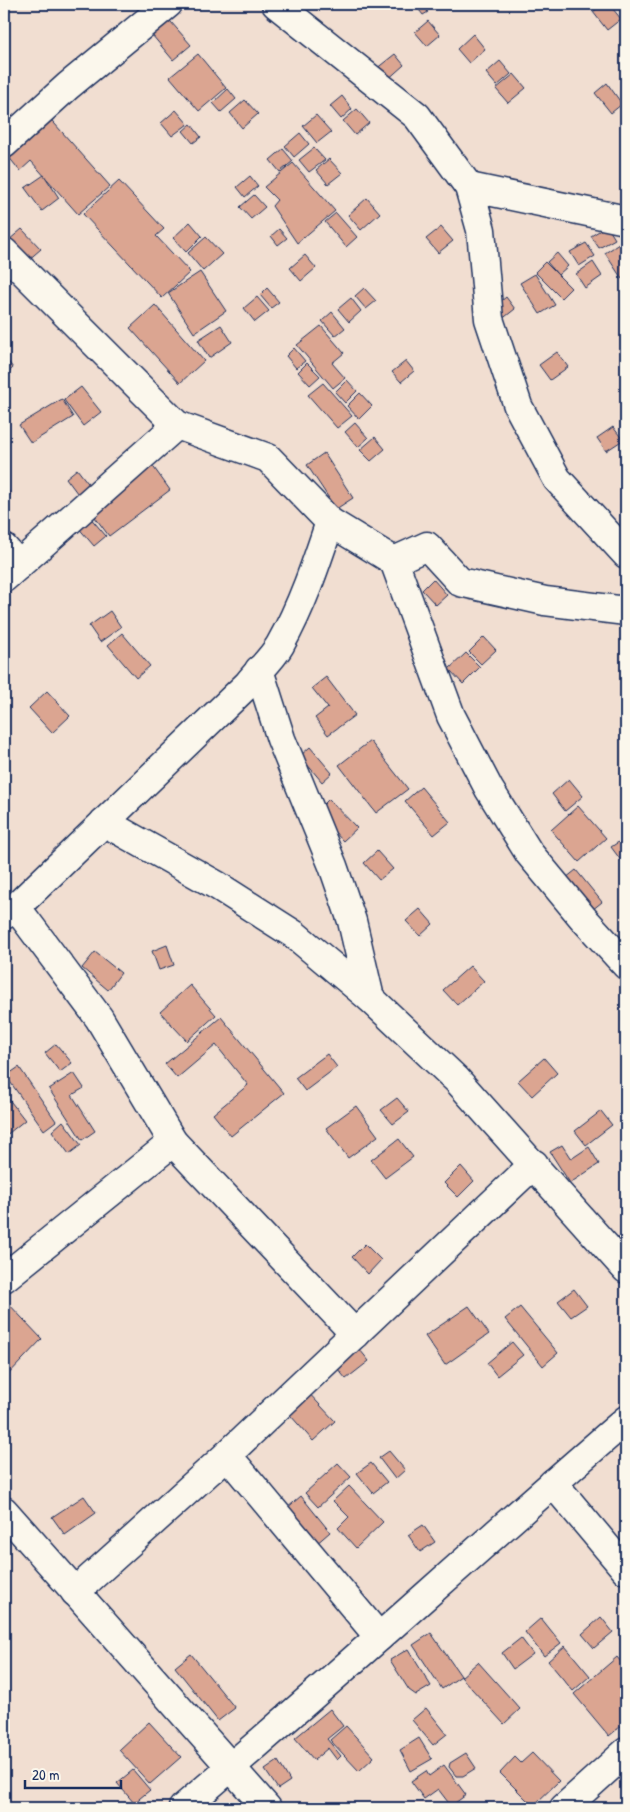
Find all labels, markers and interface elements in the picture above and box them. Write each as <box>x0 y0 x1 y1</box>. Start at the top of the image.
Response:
scale bar <box>25 1757 121 1789</box>
text: 20 m <box>32 1764 59 1785</box>

